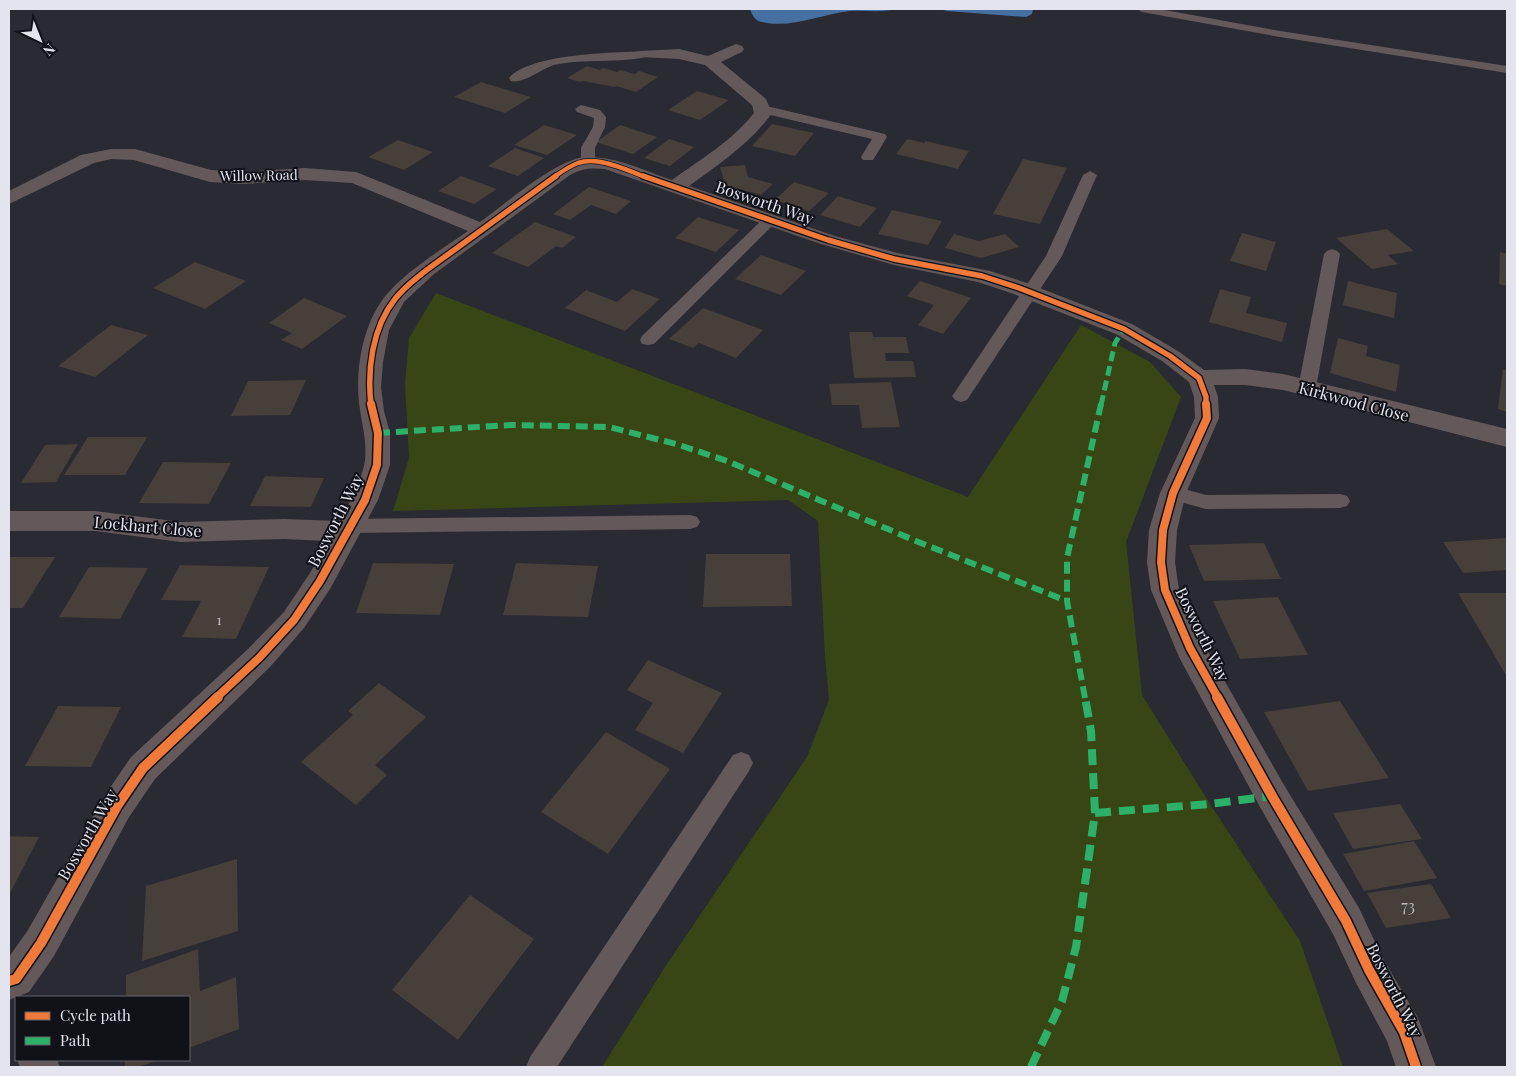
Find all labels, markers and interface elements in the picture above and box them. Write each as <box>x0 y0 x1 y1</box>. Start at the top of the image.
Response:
north arrow <box>15 15 65 65</box>
text: N <box>39 39 59 60</box>
street label: Willow Road <box>219 165 298 185</box>
street label: Bosworth Way <box>713 175 817 229</box>
street label: Kirkwood Close <box>1297 376 1411 426</box>
street label: Bosworth Way <box>302 470 368 570</box>
street label: Lockhart Close <box>93 511 203 541</box>
street label: Bosworth Way <box>1171 584 1235 684</box>
house number: 1 <box>216 610 222 629</box>
street label: Bosworth Way <box>52 785 122 883</box>
house number: 73 <box>1401 895 1415 916</box>
street label: Bosworth Way <box>1362 940 1428 1040</box>
legend <box>15 996 190 1061</box>
text: Cycle path <box>60 1005 131 1025</box>
text: Path <box>60 1030 90 1050</box>

